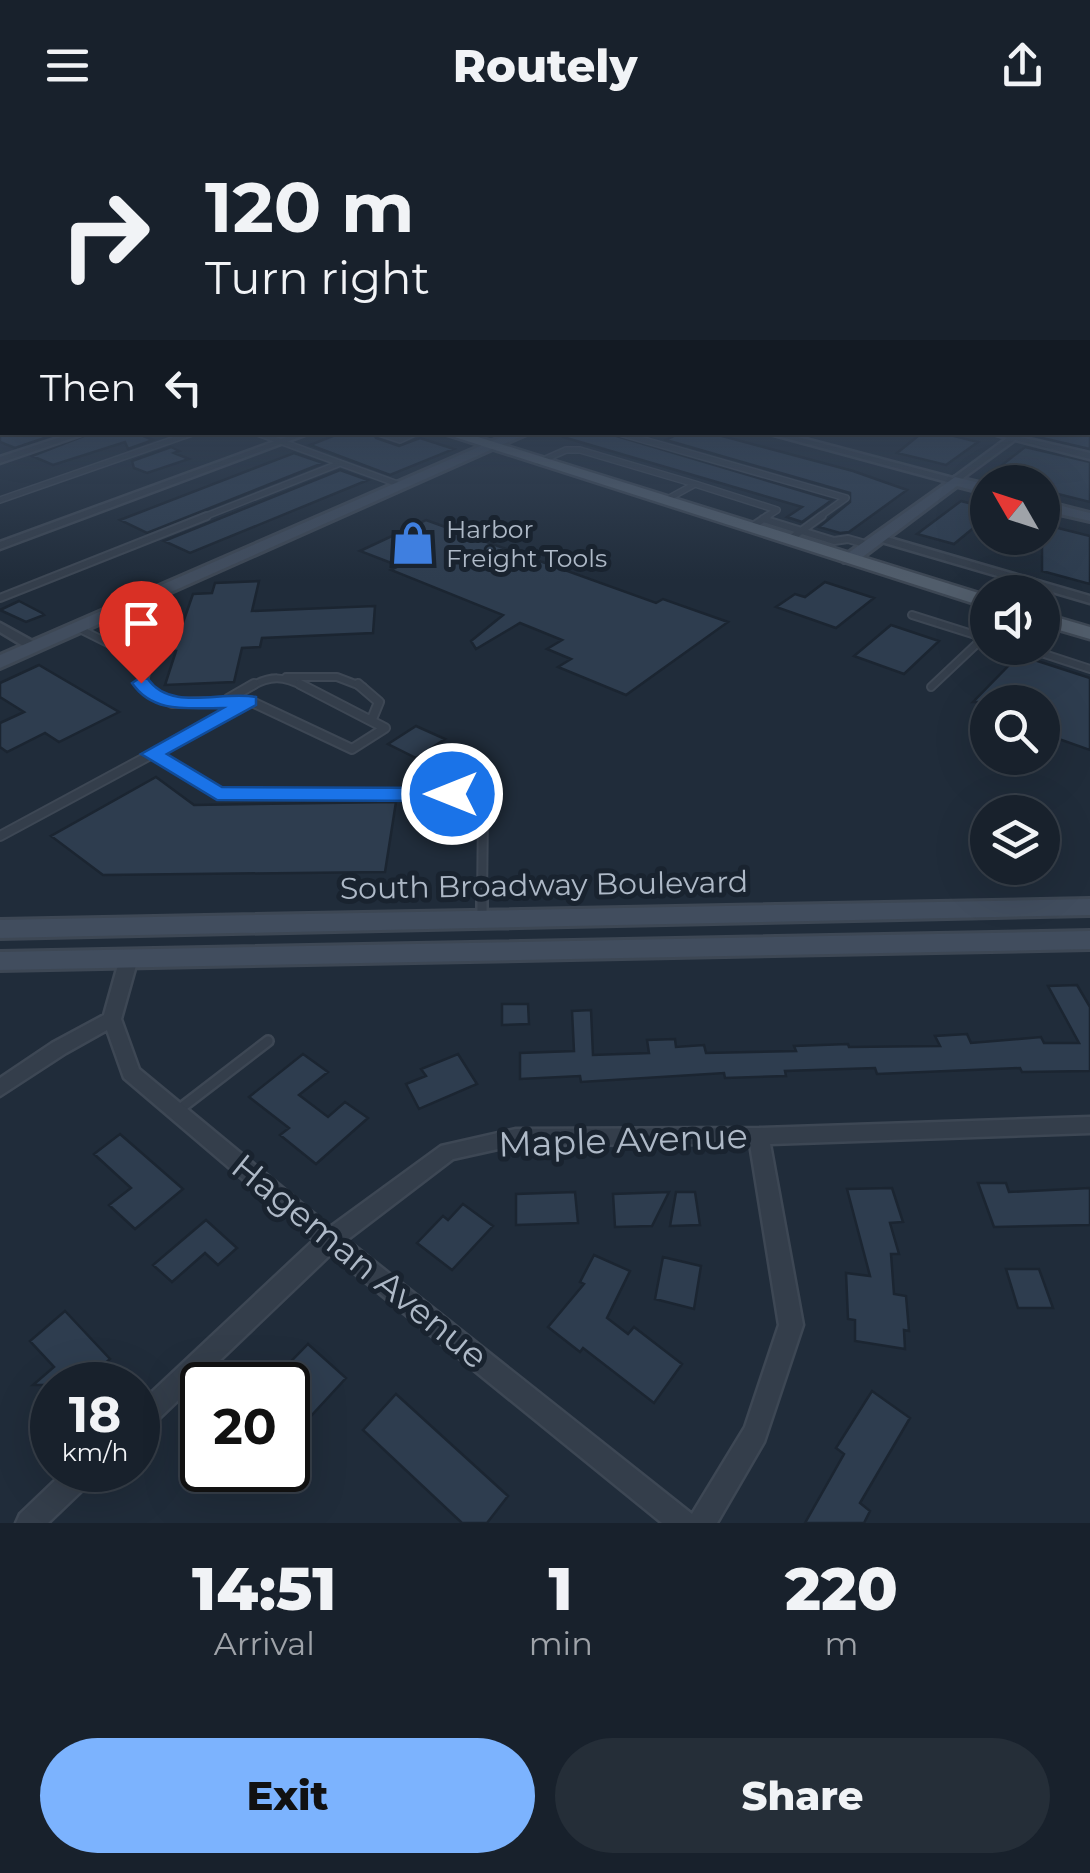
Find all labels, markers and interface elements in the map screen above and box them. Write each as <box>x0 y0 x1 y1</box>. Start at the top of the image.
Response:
icon: menu <box>40 38 95 93</box>
text: Routely <box>453 38 637 93</box>
icon: share <box>995 38 1050 93</box>
text: 120 m <box>205 164 415 250</box>
icon: right <box>40 170 170 300</box>
text: Turn right <box>205 250 430 305</box>
icon: left <box>156 360 211 415</box>
text: Then <box>40 364 136 411</box>
north arrow <box>970 465 1060 555</box>
map controls <box>970 465 1060 885</box>
place label: Harbor Freight Tools <box>446 514 607 573</box>
shop icon: Harbor Freight Tools <box>389 519 437 567</box>
button: sound <box>970 575 1060 665</box>
pin <box>99 581 184 684</box>
icon: arrive <box>114 596 169 651</box>
button: search <box>970 685 1060 775</box>
position arrow <box>400 742 504 846</box>
button: layers <box>970 795 1060 885</box>
street label: South Broadway Boulevard <box>339 863 749 907</box>
street label: Maple Avenue <box>498 1114 748 1166</box>
street label: Hageman Avenue <box>223 1145 497 1377</box>
speed limit sign: 20 <box>180 1362 310 1492</box>
text: 18 <box>69 1384 121 1445</box>
text: km/h <box>62 1437 128 1467</box>
text: 14:51 <box>192 1552 337 1625</box>
text: 1 <box>549 1552 573 1625</box>
text: 220 <box>785 1552 898 1625</box>
text: Arrival <box>214 1624 315 1663</box>
text: min <box>529 1624 593 1663</box>
text: m <box>824 1624 858 1663</box>
button: Exit <box>40 1738 535 1853</box>
button: Share <box>555 1738 1050 1853</box>

